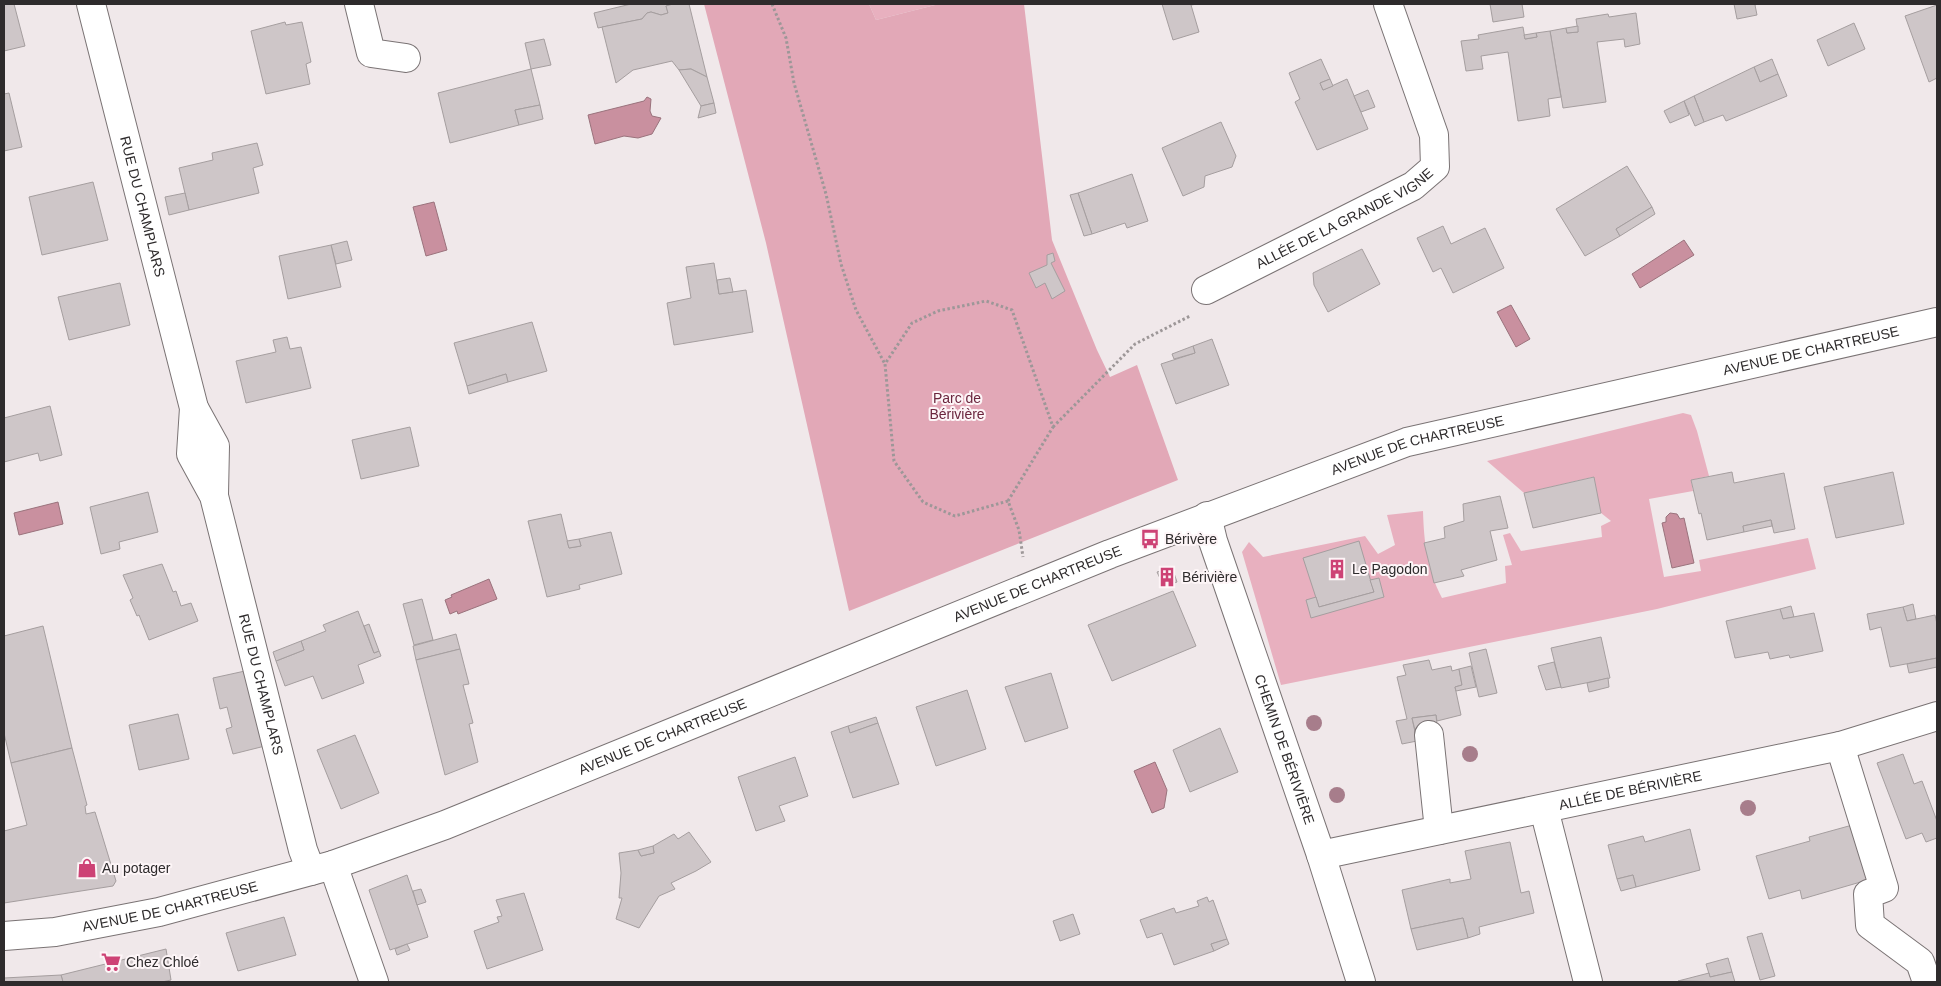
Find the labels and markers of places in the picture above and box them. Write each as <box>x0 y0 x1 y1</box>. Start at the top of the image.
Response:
bus stop icon: Bérivère <box>1139 528 1161 550</box>
place label: Bérivère <box>1165 531 1217 547</box>
building icon: Le Pagodon <box>1326 558 1348 580</box>
place label: Le Pagodon <box>1352 561 1428 577</box>
building icon: Bérivière <box>1156 566 1178 588</box>
place label: Bérivière <box>1182 569 1237 585</box>
shop icon: Au potager <box>76 857 98 879</box>
place label: Au potager <box>102 860 171 876</box>
supermarket icon: Chez Chloé <box>100 951 122 973</box>
place label: Chez Chloé <box>126 954 199 970</box>

